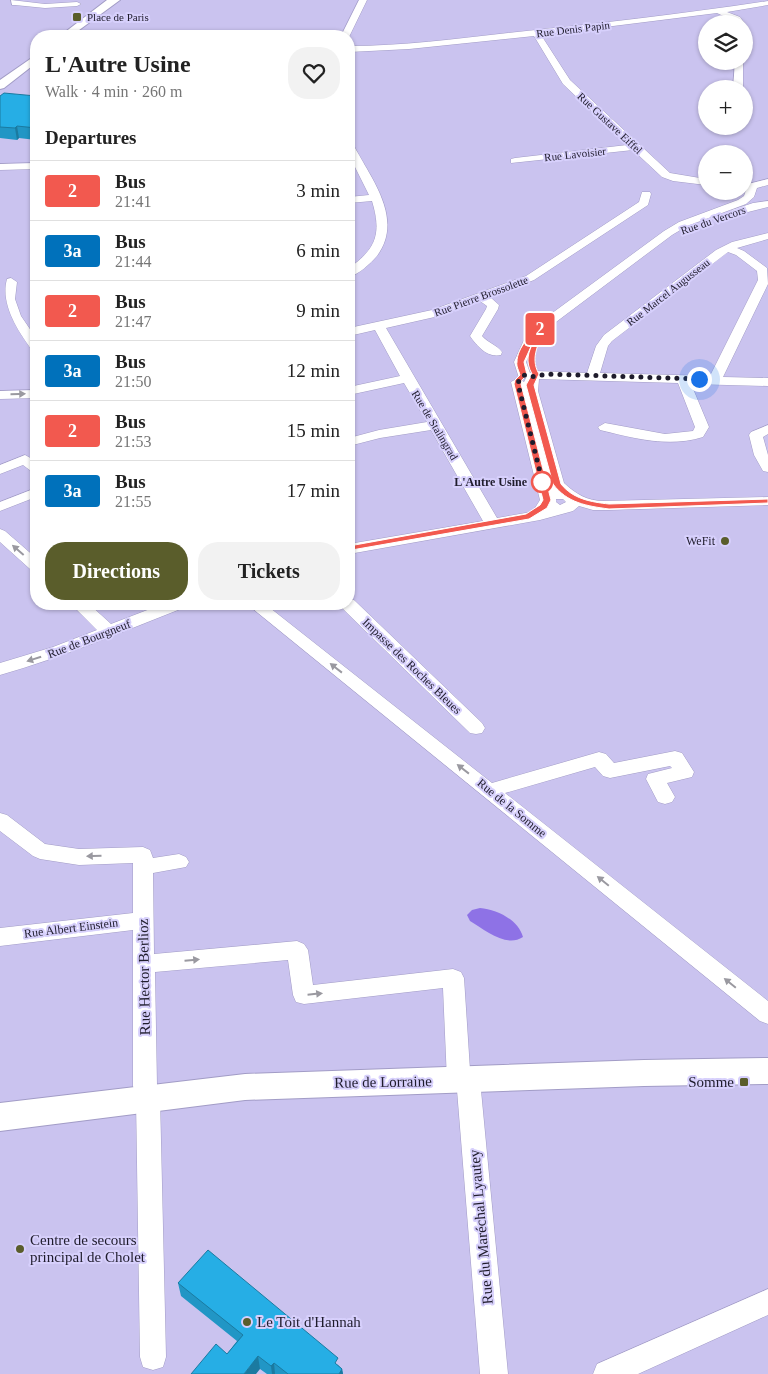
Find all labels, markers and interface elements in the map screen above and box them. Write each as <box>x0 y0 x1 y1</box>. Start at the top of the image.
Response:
marker: Place de Paris <box>71 11 83 23</box>
place label: Place de Paris <box>87 11 149 23</box>
map controls <box>698 15 753 200</box>
button: layers <box>698 15 753 70</box>
street label: Rue Denis Papin <box>536 18 611 39</box>
button: heart <box>288 47 340 99</box>
text: L'Autre Usine <box>45 51 191 77</box>
button: + <box>698 80 753 135</box>
text: Walk · 4 min · 260 m <box>45 83 182 100</box>
street label: Rue Gustave Eiffel <box>575 90 645 156</box>
text: Departures <box>45 127 136 148</box>
street label: Rue Lavoisier <box>544 145 607 163</box>
button: − <box>698 145 753 200</box>
text: Bus <box>115 171 146 192</box>
text: 3 min <box>296 180 340 201</box>
text: 2 <box>68 181 77 201</box>
text: 21:41 <box>115 193 151 210</box>
street label: Rue du Vercors <box>679 203 747 237</box>
text: Bus <box>115 231 146 252</box>
text: 6 min <box>296 240 340 261</box>
text: 3a <box>64 241 82 261</box>
text: 21:44 <box>115 253 151 270</box>
street label: Rue Marcel Augusseau <box>624 256 712 328</box>
street label: Rue Pierre Brossolette <box>432 273 530 319</box>
text: Bus <box>115 291 146 312</box>
text: 9 min <box>296 300 340 321</box>
text: 2 <box>68 301 77 321</box>
text: 21:47 <box>115 313 151 330</box>
line badge: 2 <box>524 313 556 345</box>
text: 2 <box>536 319 545 339</box>
text: Bus <box>115 351 146 372</box>
text: 12 min <box>287 360 340 381</box>
text: 3a <box>64 361 82 381</box>
your location <box>687 367 712 392</box>
text: 21:50 <box>115 373 151 390</box>
street label: Rue de Stalingrad <box>410 388 461 462</box>
one-way arrow <box>10 390 26 398</box>
text: Bus <box>115 411 146 432</box>
text: 15 min <box>287 420 340 441</box>
text: 2 <box>68 421 77 441</box>
text: 21:53 <box>115 433 151 450</box>
text: Bus <box>115 471 146 492</box>
marker: L'Autre Usine <box>531 471 553 493</box>
place label: L'Autre Usine <box>454 475 528 489</box>
text: 17 min <box>287 480 340 501</box>
text: 3a <box>64 481 82 501</box>
text: 21:55 <box>115 493 151 510</box>
place label: WeFit <box>686 534 716 548</box>
marker: WeFit <box>719 535 731 547</box>
button: Directions <box>45 542 188 600</box>
button: Tickets <box>198 542 340 600</box>
one-way arrow <box>13 544 25 556</box>
street label: Impasse des Roches Bleues <box>360 615 465 717</box>
street label: Rue de Bourgneuf <box>46 617 132 661</box>
one-way arrow <box>26 656 41 663</box>
one-way arrow <box>329 662 342 673</box>
one-way arrow <box>457 763 470 774</box>
street label: Rue de la Somme <box>475 776 549 840</box>
one-way arrow <box>86 853 102 861</box>
one-way arrow <box>597 876 610 887</box>
street label: Rue Albert Einstein <box>23 915 119 941</box>
street label: Rue Hector Berlioz <box>135 918 153 1035</box>
one-way arrow <box>184 956 200 964</box>
one-way arrow <box>724 978 737 989</box>
one-way arrow <box>307 990 323 998</box>
street label: Rue de Lorraine <box>334 1073 432 1091</box>
place label: Somme <box>688 1074 734 1090</box>
marker: Somme <box>738 1076 750 1088</box>
street label: Rue du Maréchal Lyautey <box>466 1148 496 1305</box>
place label: Centre de secours principal de Cholet <box>30 1232 146 1265</box>
marker: Centre de secours principal de Cholet <box>14 1243 26 1255</box>
place label: Le Toit d'Hannah <box>257 1314 361 1330</box>
marker: Le Toit d'Hannah <box>241 1316 253 1328</box>

